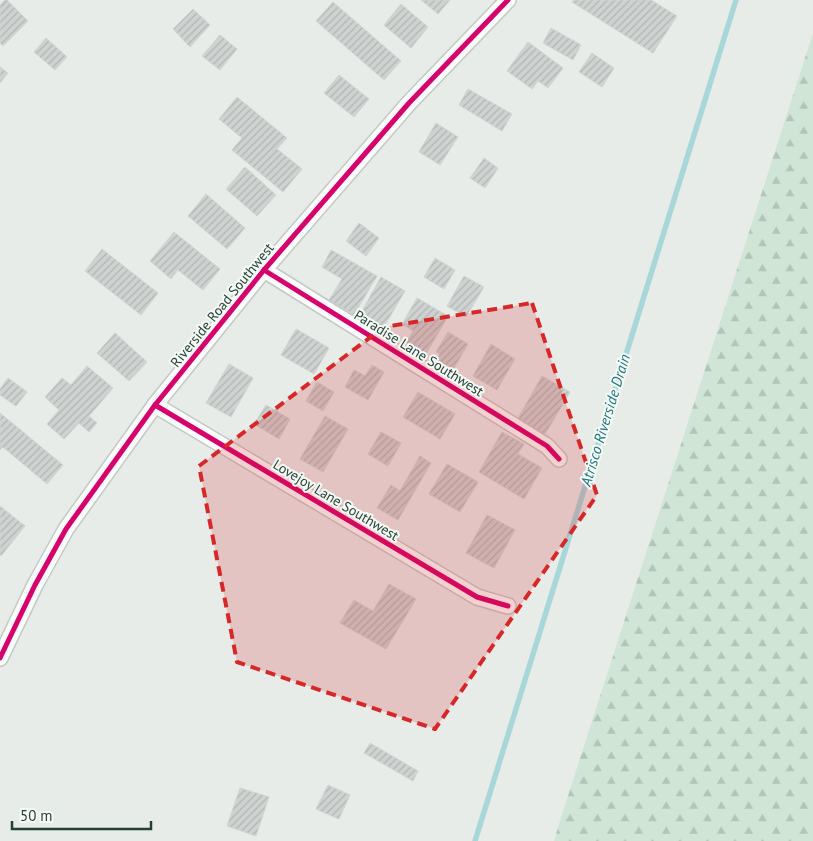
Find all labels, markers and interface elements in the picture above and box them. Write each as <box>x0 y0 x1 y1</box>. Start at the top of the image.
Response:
street label: Riverside Road Southwest <box>166 239 278 371</box>
street label: Paradise Lane Southwest <box>351 306 487 400</box>
water label: Atrisco Riverside Drain <box>576 351 634 489</box>
street label: Lovejoy Lane Southwest <box>270 455 402 545</box>
scale bar <box>12 798 151 830</box>
text: 50 m <box>20 806 53 825</box>

